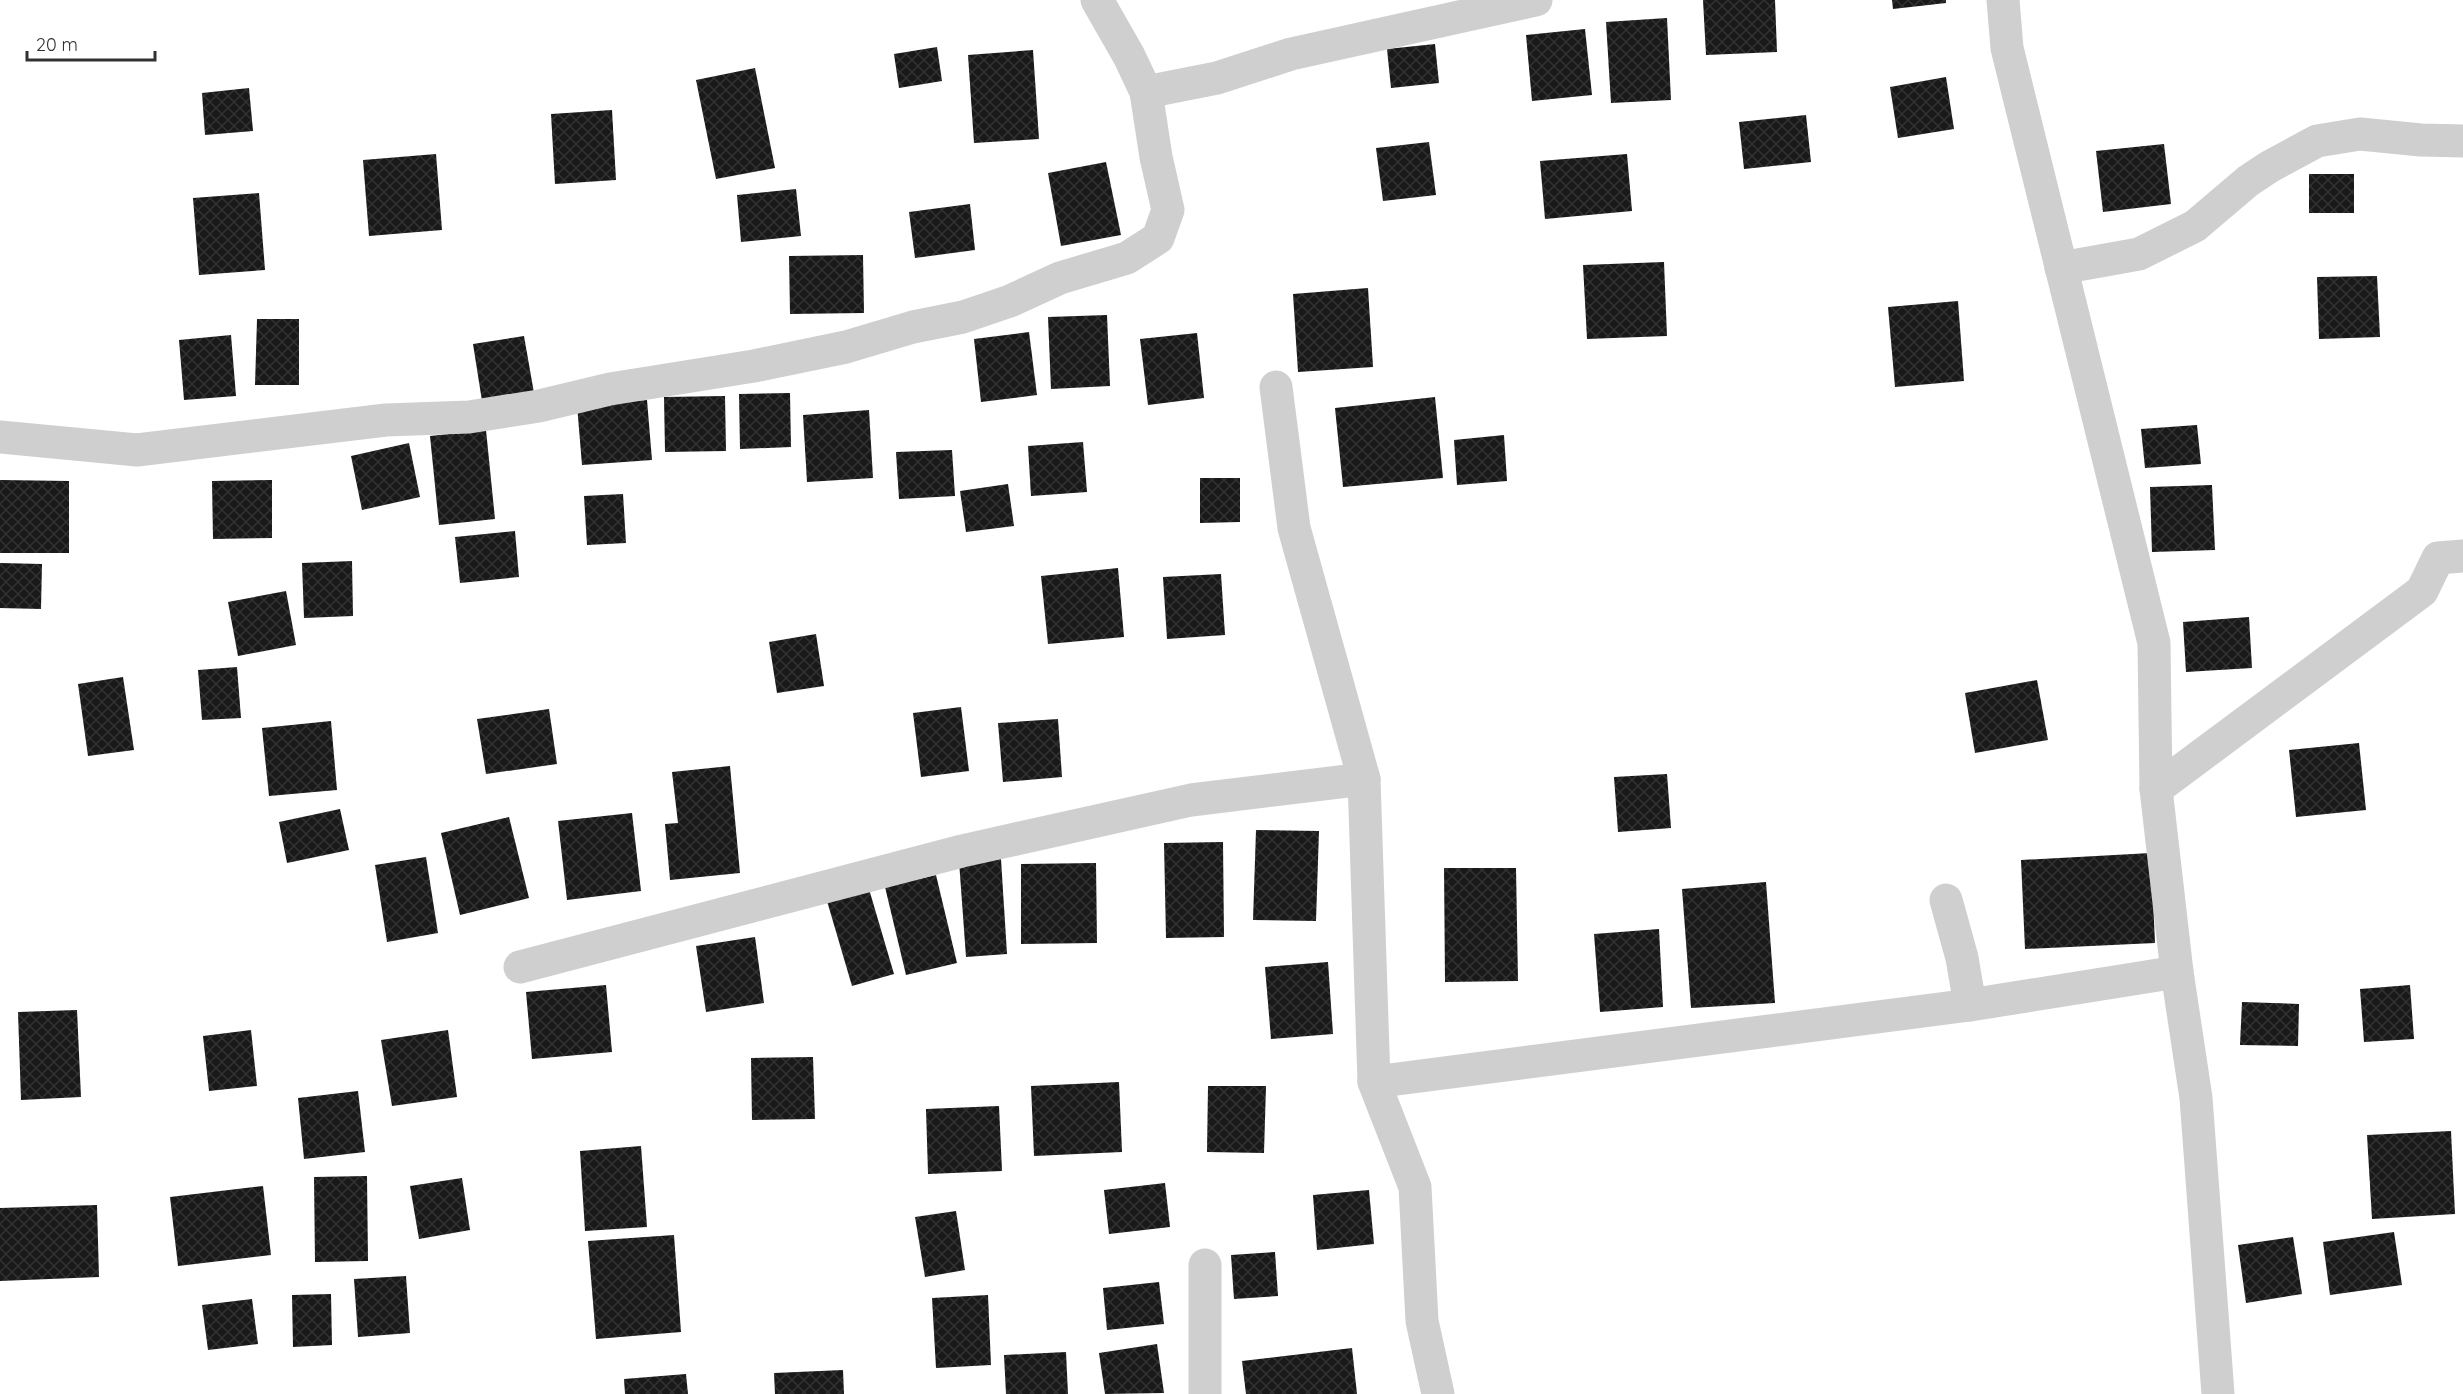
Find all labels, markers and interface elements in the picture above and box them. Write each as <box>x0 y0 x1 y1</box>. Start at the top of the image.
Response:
scale bar <box>27 24 154 62</box>
text: 20 m <box>36 33 78 56</box>

